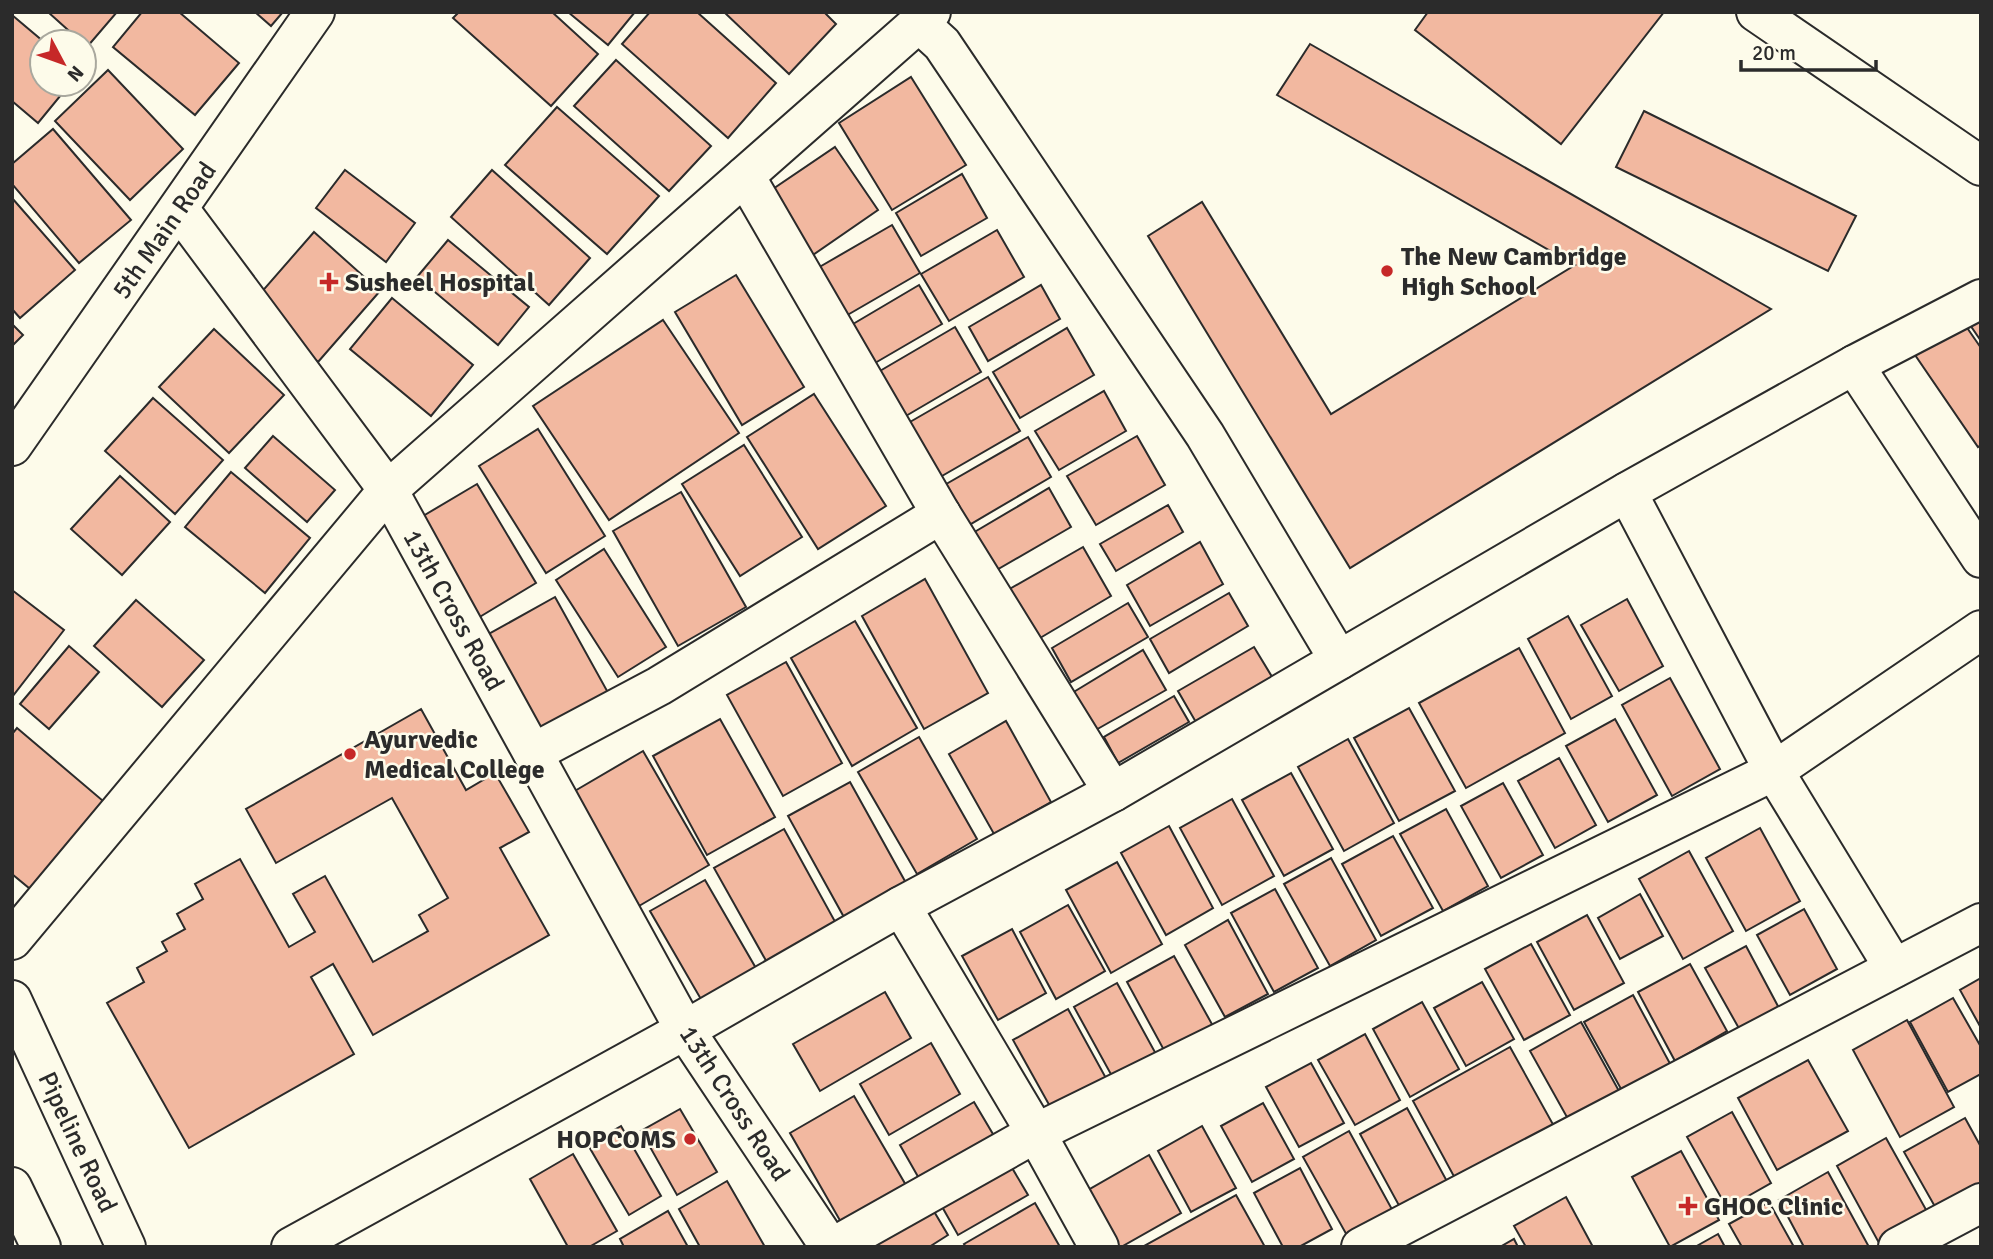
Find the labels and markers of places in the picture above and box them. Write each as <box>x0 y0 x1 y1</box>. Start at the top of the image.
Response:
place label: The New Cambridge High School <box>1401 241 1627 303</box>
marker: The New Cambridge High School <box>1379 263 1395 279</box>
place label: Susheel Hospital <box>345 267 535 299</box>
marker: Susheel Hospital <box>319 272 339 292</box>
place label: Ayurvedic Medical College <box>364 724 545 786</box>
marker: Ayurvedic Medical College <box>342 746 358 762</box>
place label: HOPCOMS <box>556 1124 676 1156</box>
marker: HOPCOMS <box>682 1131 698 1147</box>
place label: GHOC Clinic <box>1704 1191 1843 1223</box>
marker: GHOC Clinic <box>1678 1196 1698 1216</box>

